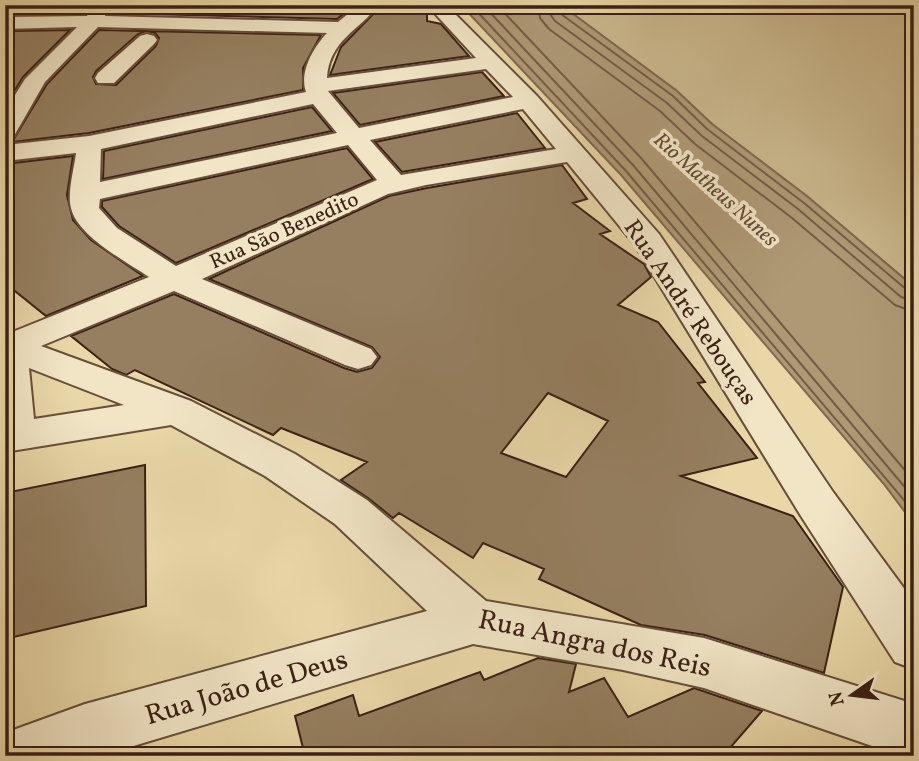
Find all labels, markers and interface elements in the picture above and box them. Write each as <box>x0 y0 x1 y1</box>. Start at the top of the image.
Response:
water label: Rio Matheus Nunes <box>647 126 784 254</box>
street label: Rua São Benedito <box>205 186 364 277</box>
street label: Rua André Rebouças <box>614 213 764 413</box>
street label: Rua Angra dos Reis <box>474 601 714 688</box>
street label: Rua João de Deus <box>141 641 353 736</box>
north arrow <box>818 660 888 730</box>
text: N <box>823 689 852 708</box>

